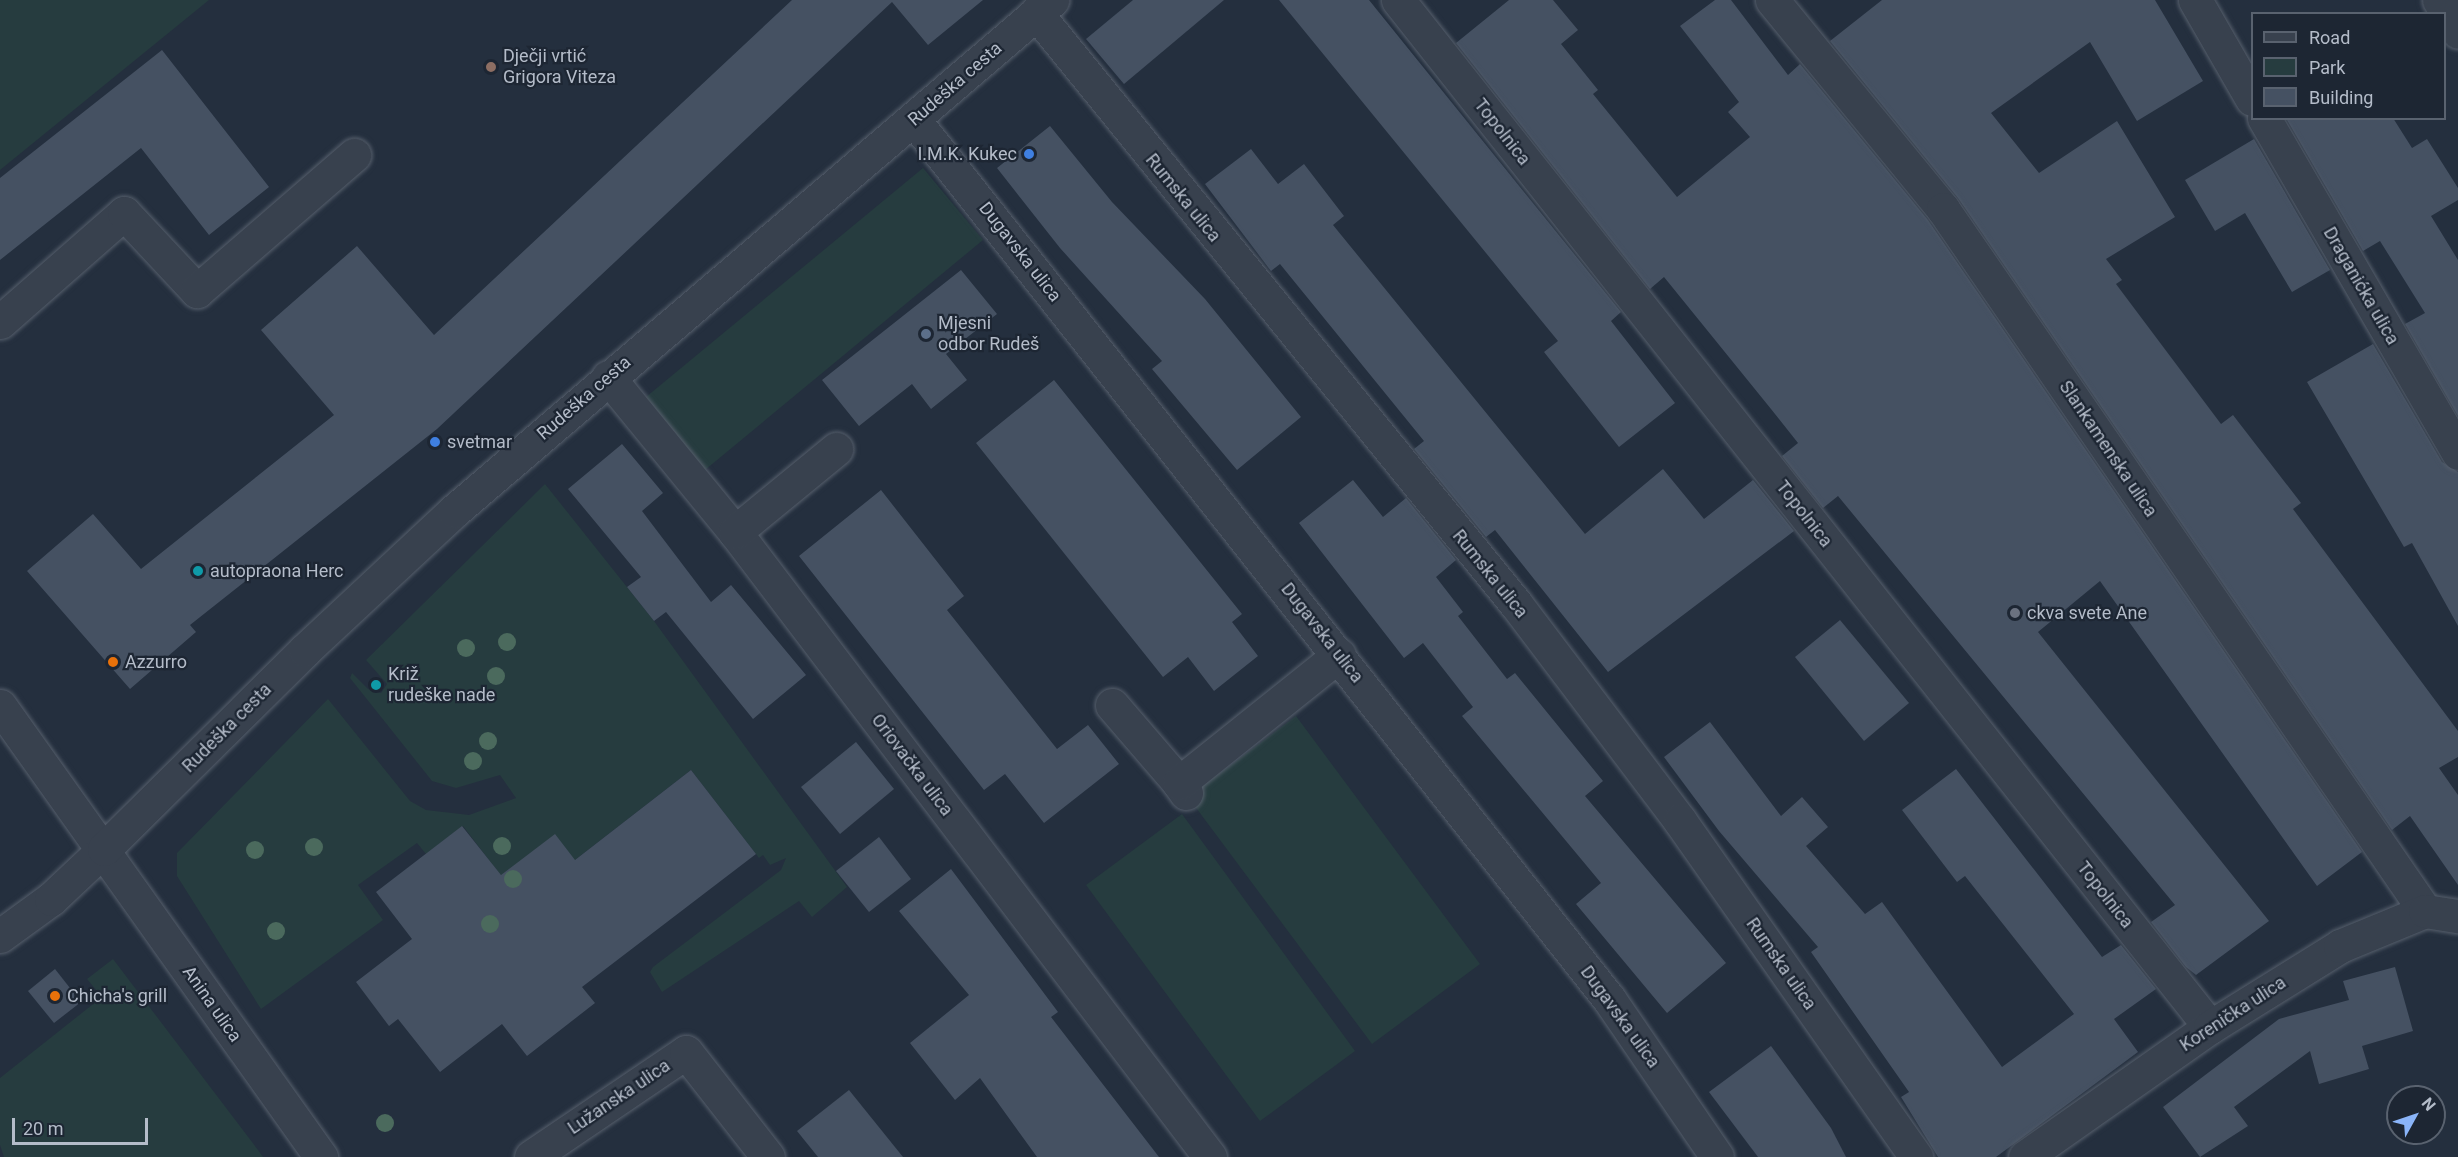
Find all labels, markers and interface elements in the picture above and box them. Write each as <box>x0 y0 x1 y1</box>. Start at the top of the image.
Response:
legend <box>2251 12 2446 120</box>
text: Road <box>2309 27 2350 48</box>
street label: Rudeška cesta <box>904 37 1006 131</box>
place label: Dječji vrtić Grigora Viteza <box>503 46 616 88</box>
text: Park <box>2309 57 2345 78</box>
marker: Dječji vrtić Grigora Viteza <box>484 60 498 74</box>
text: Building <box>2309 87 2373 108</box>
street label: Topolnica <box>1469 94 1535 170</box>
place label: I.M.K. Kukec <box>917 143 1017 165</box>
marker: I.M.K. Kukec <box>1022 147 1036 161</box>
street label: Rumska ulica <box>1141 149 1225 247</box>
street label: Dugavska ulica <box>974 198 1066 306</box>
street label: Draganićka ulica <box>2319 223 2403 349</box>
place label: Mjesni odbor Rudeš <box>938 313 1039 356</box>
marker: Mjesni odbor Rudeš <box>919 327 933 341</box>
street label: Rudeška cesta <box>533 351 635 445</box>
street label: Slankamenska ulica <box>2054 377 2162 521</box>
place label: svetmar <box>447 431 512 453</box>
marker: svetmar <box>428 435 442 449</box>
street label: Topolnica <box>1771 476 1837 552</box>
street label: Rumska ulica <box>1448 525 1532 623</box>
place label: autopraona Herc <box>210 560 344 582</box>
marker: autopraona Herc <box>191 564 205 578</box>
street label: Dugavska ulica <box>1276 579 1368 687</box>
place label: ckva svete Ane <box>2027 602 2147 624</box>
marker: ckva svete Ane <box>2008 606 2022 620</box>
place label: Azzurro <box>125 651 187 673</box>
marker: Azzurro <box>106 655 120 669</box>
place label: Križ rudeške nade <box>388 664 495 706</box>
marker: Križ rudeške nade <box>369 678 383 692</box>
street label: Rudeška cesta <box>178 679 276 777</box>
street label: Oriovačka ulica <box>867 710 957 820</box>
street label: Topolnica <box>2072 857 2138 933</box>
street label: Rumska ulica <box>1741 914 1821 1014</box>
street label: Anina ulica <box>178 962 246 1046</box>
street label: Dugavska ulica <box>1576 962 1664 1072</box>
street label: Korenička ulica <box>2176 972 2290 1056</box>
place label: Chicha's grill <box>67 985 167 1007</box>
marker: Chicha's grill <box>48 989 62 1003</box>
street label: Lužanska ulica <box>564 1055 674 1139</box>
north arrow <box>2386 1085 2446 1145</box>
text: N <box>2418 1094 2440 1115</box>
scale bar <box>15 1106 152 1144</box>
text: 20 m <box>23 1118 63 1139</box>

